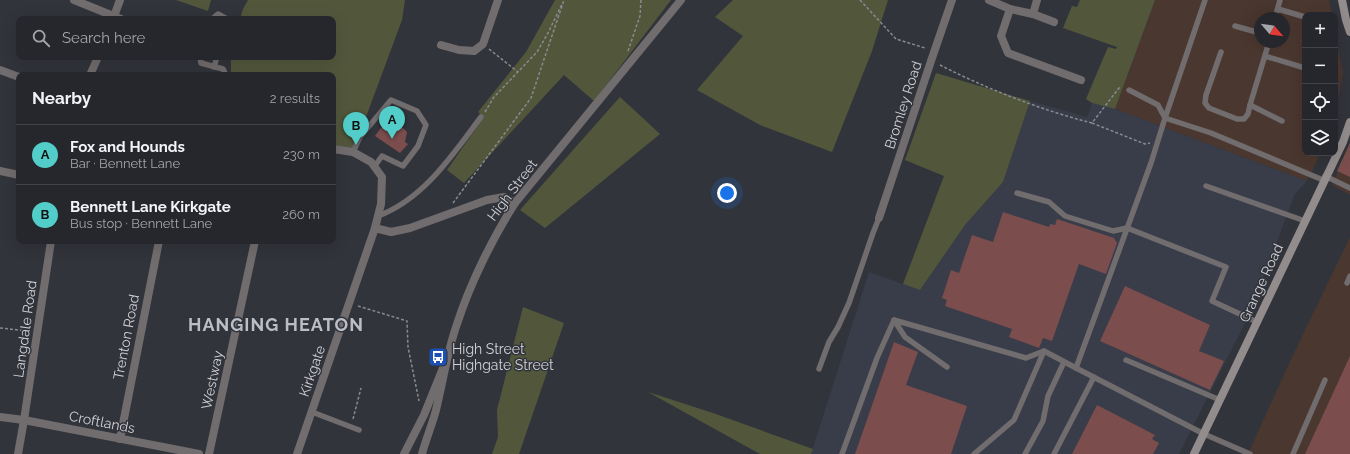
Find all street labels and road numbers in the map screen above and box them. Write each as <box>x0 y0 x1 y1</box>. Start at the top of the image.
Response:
street label: Bromley Road <box>881 59 925 151</box>
street label: High Street <box>484 156 540 224</box>
street label: Grange Road <box>1236 241 1286 325</box>
street label: Langdale Road <box>10 279 40 379</box>
street label: Trenton Road <box>110 293 142 381</box>
street label: Kirkgate <box>296 343 328 399</box>
street label: Westway <box>198 349 226 411</box>
street label: Croftlands <box>68 408 137 436</box>

